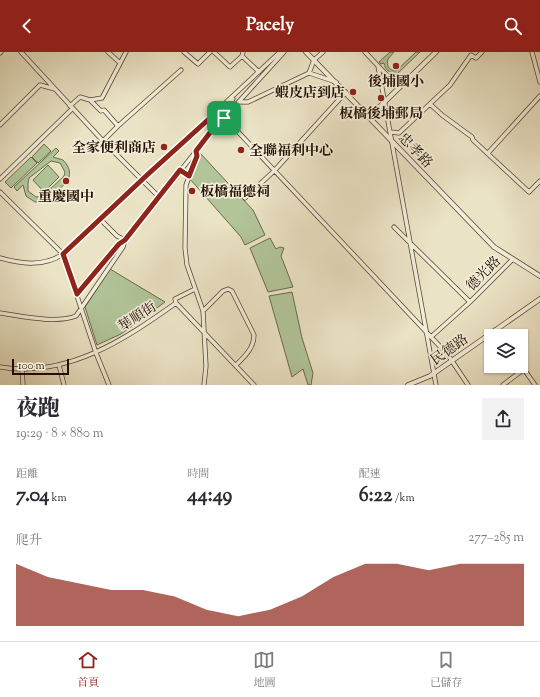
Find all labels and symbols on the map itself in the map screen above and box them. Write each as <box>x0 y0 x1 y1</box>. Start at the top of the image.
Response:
marker: 後埔國小 <box>391 61 401 71</box>
place label: 後埔國小 <box>368 73 424 93</box>
place label: 蝦皮店到店 <box>275 84 345 104</box>
marker: 蝦皮店到店 <box>348 87 358 97</box>
marker: 板橋後埔郵局 <box>376 93 386 103</box>
pin <box>207 101 241 135</box>
place label: 板橋後埔郵局 <box>339 105 423 125</box>
street label: 忠孝路 <box>393 129 436 173</box>
place label: 全家便利商店 <box>72 139 156 159</box>
marker: 全家便利商店 <box>159 142 169 152</box>
place label: 全聯福利中心 <box>249 142 333 162</box>
marker: 全聯福利中心 <box>236 145 246 155</box>
marker: 重慶國中 <box>61 176 71 186</box>
place label: 板橋福德祠 <box>200 183 270 203</box>
marker: 板橋福德祠 <box>187 186 197 196</box>
place label: 重慶國中 <box>38 188 94 208</box>
street label: 德光路 <box>462 252 506 296</box>
street label: 華順街 <box>115 298 161 338</box>
street label: 民德路 <box>427 330 473 371</box>
scale bar <box>12 357 69 376</box>

